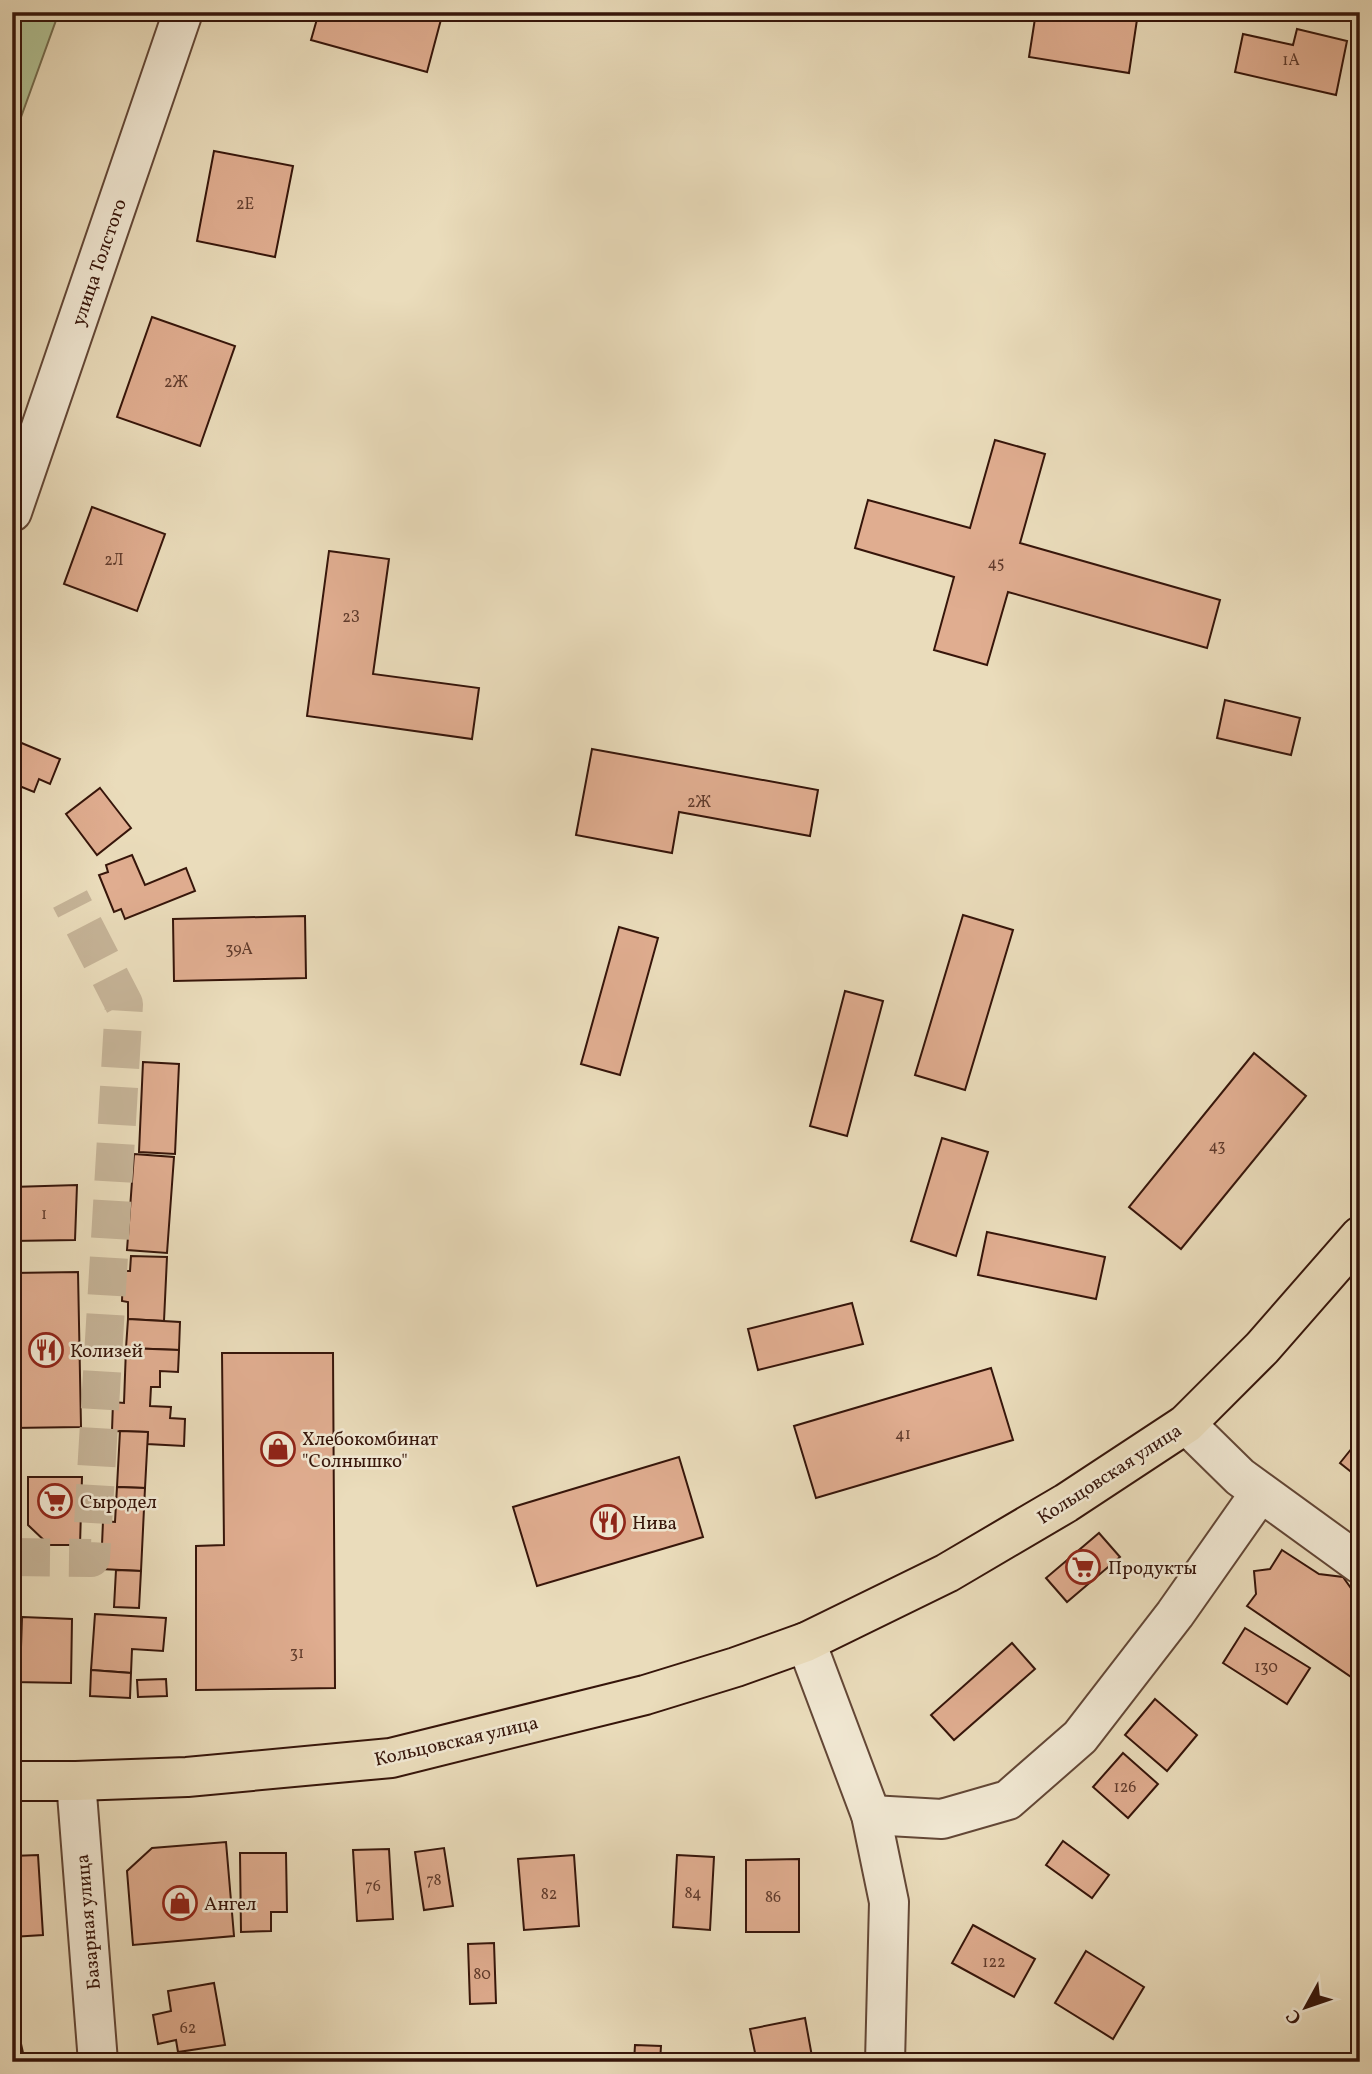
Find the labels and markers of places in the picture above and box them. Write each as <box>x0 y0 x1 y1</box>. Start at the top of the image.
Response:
restaurant icon: Колизей <box>27 1331 65 1369</box>
place label: Колизей <box>70 1339 143 1365</box>
place label: Хлебокомбинат "Солнышко" <box>302 1427 439 1475</box>
shop icon: Хлебокомбинат "Солнышко" <box>259 1430 297 1468</box>
supermarket icon: Сыродел <box>36 1482 74 1520</box>
place label: Сыродел <box>80 1490 157 1516</box>
restaurant icon: Нива <box>589 1503 627 1541</box>
place label: Нива <box>632 1511 677 1537</box>
supermarket icon: Продукты <box>1064 1548 1102 1586</box>
place label: Продукты <box>1108 1556 1197 1582</box>
shop icon: Ангел <box>161 1884 199 1922</box>
place label: Ангел <box>204 1892 256 1918</box>

